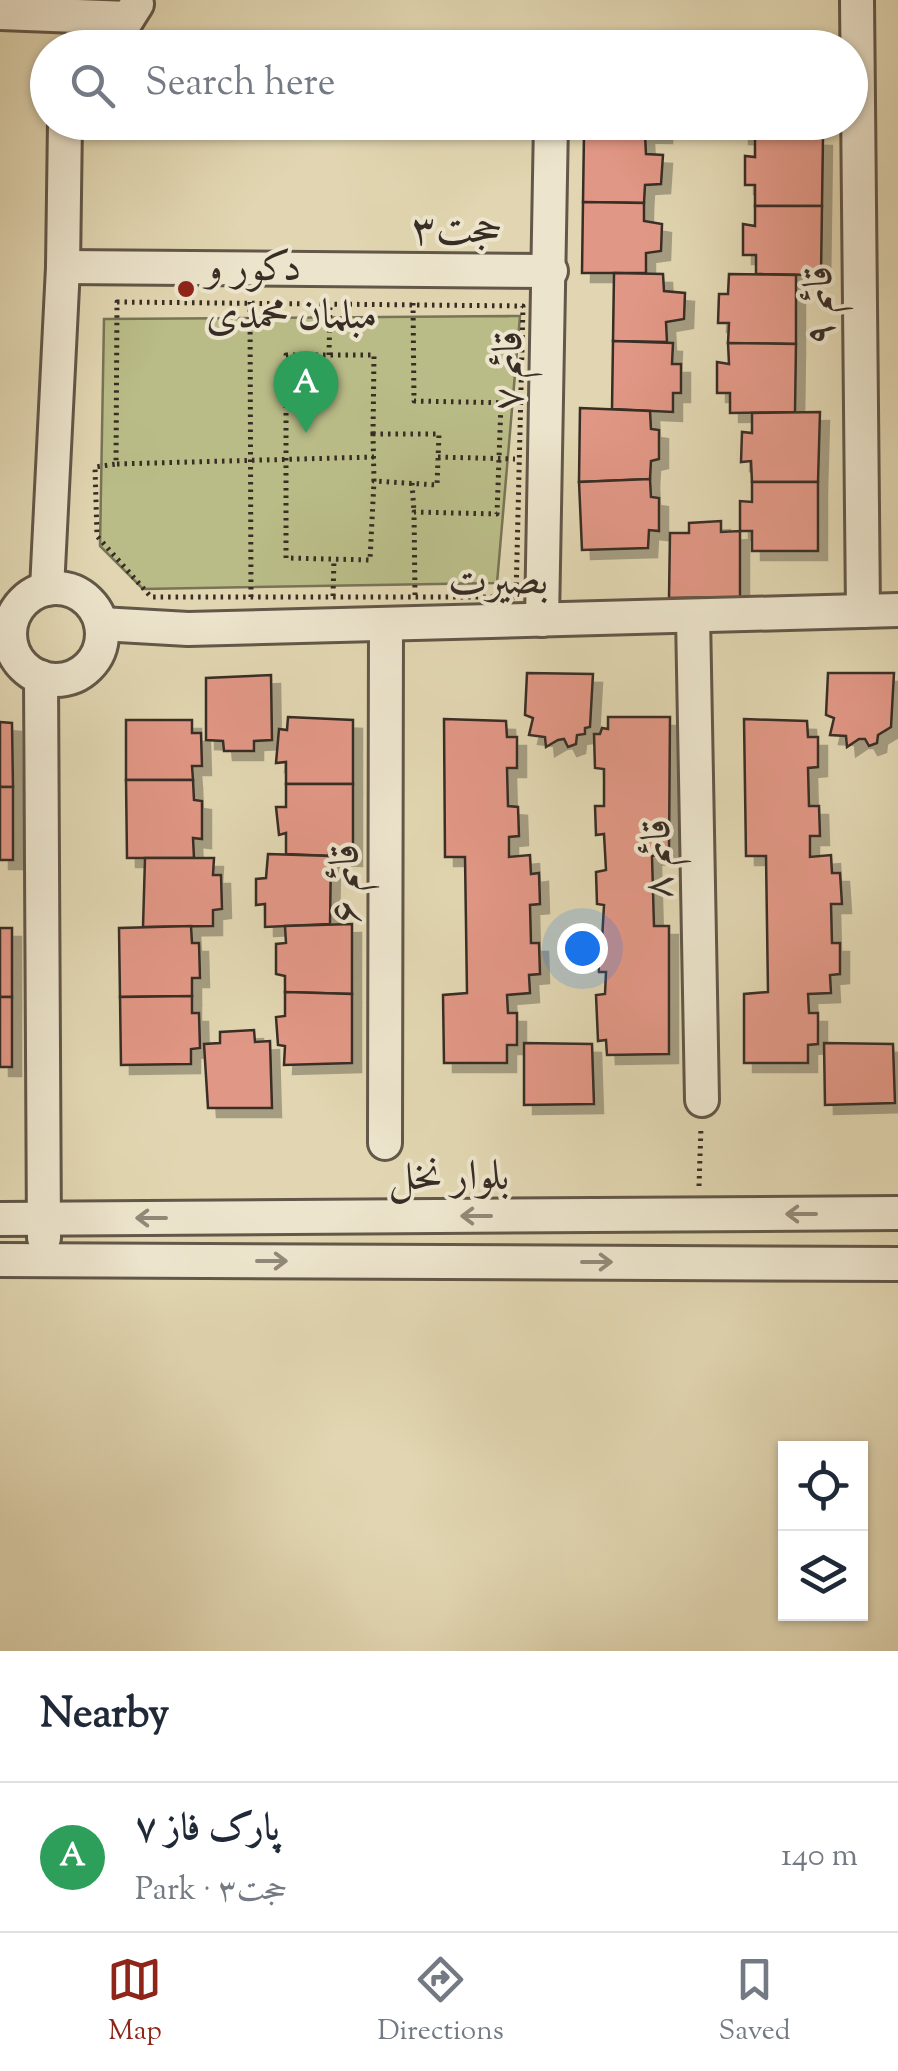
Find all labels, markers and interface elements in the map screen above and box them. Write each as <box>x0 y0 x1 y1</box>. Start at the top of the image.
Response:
search box <box>30 30 868 140</box>
icon: search <box>65 58 120 113</box>
text: Search here <box>145 58 336 112</box>
street label: حجت۳ <box>411 202 503 262</box>
place label: دکور و مبلمان محمدی <box>202 240 377 348</box>
street label: قائم ۹ <box>791 265 855 347</box>
marker: دکور و مبلمان محمدی <box>175 278 197 300</box>
street label: قائم ۷ <box>480 330 544 412</box>
pin: A <box>274 350 338 433</box>
street label: بصیرت <box>447 553 549 615</box>
street label: قائم ۸ <box>629 818 693 900</box>
street label: قائم ۶ <box>318 844 380 924</box>
your location <box>557 923 608 974</box>
street label: بلوار نخل <box>389 1149 509 1209</box>
one-way arrow <box>785 1204 817 1223</box>
one-way arrow <box>460 1206 492 1226</box>
one-way arrow <box>135 1209 167 1228</box>
one-way arrow <box>256 1252 288 1270</box>
one-way arrow <box>580 1252 613 1272</box>
map controls <box>778 1441 868 1621</box>
button: locate <box>778 1441 868 1531</box>
button: layers <box>778 1531 868 1621</box>
text: Nearby <box>40 1686 169 1746</box>
text: پارک فاز ۷ <box>135 1803 280 1857</box>
text: A <box>60 1834 85 1880</box>
text: 140 m <box>781 1834 858 1880</box>
text: Park · حجت۳ <box>135 1868 288 1914</box>
tab: Map <box>107 1952 162 2052</box>
tab: Directions <box>377 1952 504 2052</box>
tab: Saved <box>719 1952 791 2052</box>

